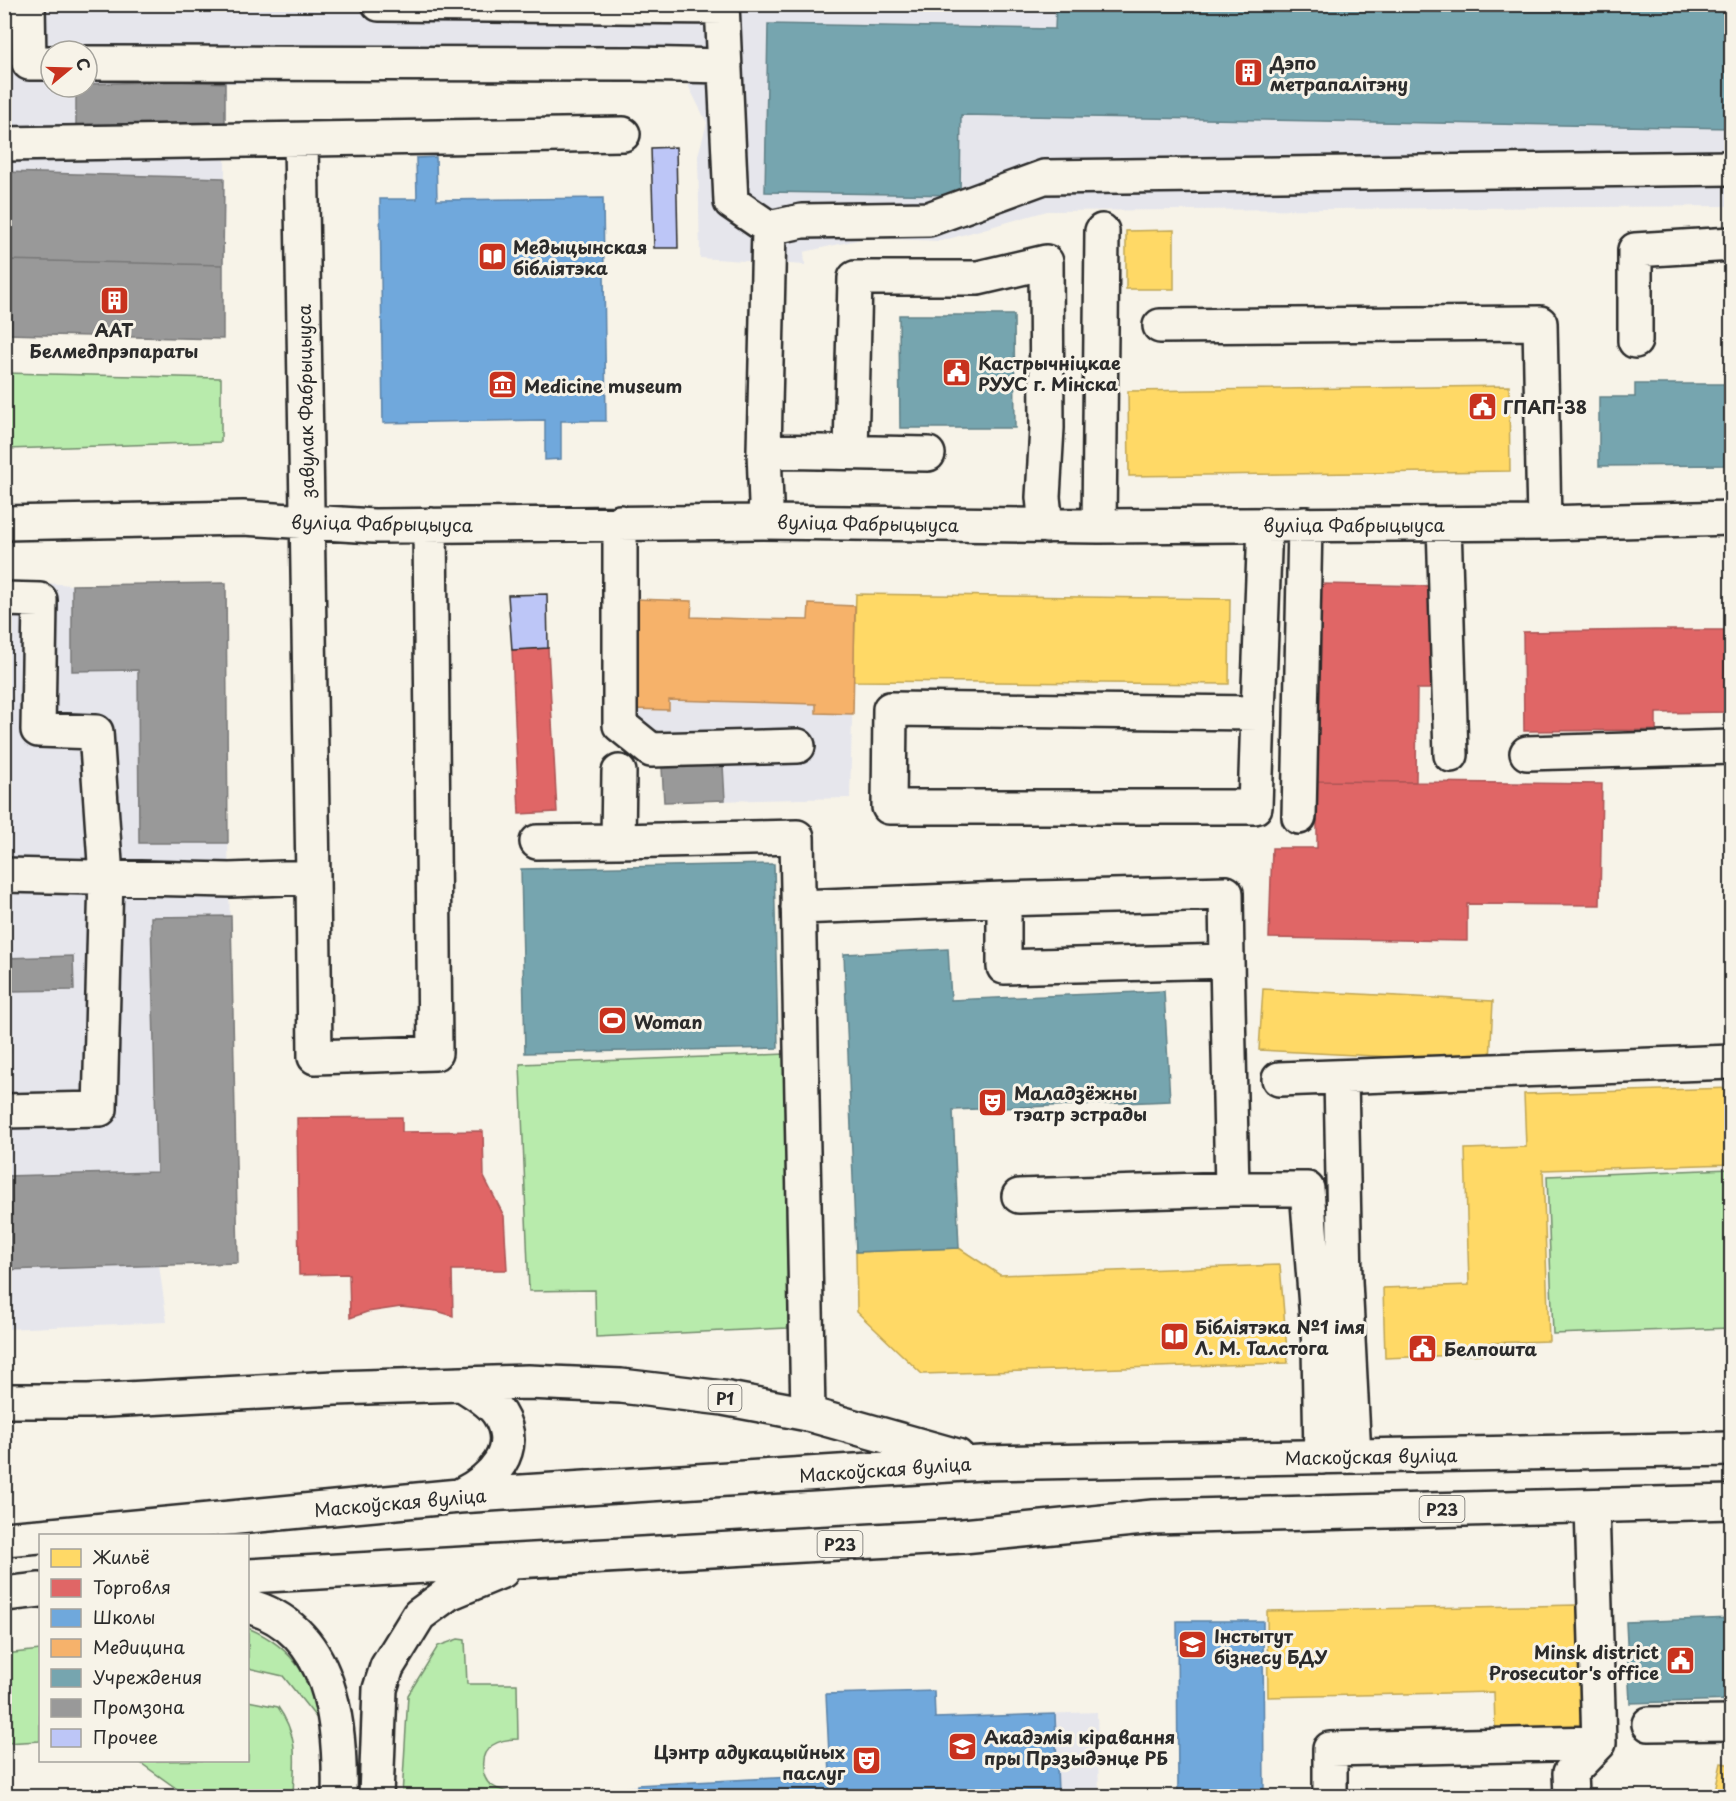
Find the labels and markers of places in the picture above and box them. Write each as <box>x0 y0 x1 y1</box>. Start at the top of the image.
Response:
place label: Дэпо метрапалітэну <box>1269 49 1408 97</box>
building icon: Дэпо метрапалітэну <box>1233 56 1265 88</box>
place label: Медыцынская бібліятэка <box>513 233 647 281</box>
library icon: Медыцынская бібліятэка <box>476 240 508 272</box>
building icon: ААТ Белмедпрэпараты <box>98 284 130 316</box>
place label: ААТ Белмедпрэпараты <box>30 316 198 364</box>
place label: Кастрычніцкае РУУС г. Мінска <box>978 349 1121 397</box>
public building icon: Кастрычніцкае РУУС г. Мінска <box>941 356 973 388</box>
museum icon: Medicine museum <box>487 369 519 401</box>
place label: Medicine museum <box>524 372 682 399</box>
public building icon: ГПАП-38 <box>1466 390 1498 422</box>
place label: ГПАП-38 <box>1503 393 1587 420</box>
sports icon: Woman <box>597 1005 629 1037</box>
place label: Woman <box>634 1008 703 1035</box>
place label: Маладзёжны тэатр эстрады <box>1013 1079 1147 1127</box>
theatre icon: Маладзёжны тэатр эстрады <box>977 1086 1009 1118</box>
place label: Бібліятэка №1 імя Л. М. Талстога <box>1195 1313 1365 1361</box>
library icon: Бібліятэка №1 імя Л. М. Талстога <box>1158 1320 1190 1352</box>
public building icon: Белпошта <box>1407 1332 1439 1364</box>
place label: Белпошта <box>1444 1335 1538 1362</box>
place label: Інстытут бізнесу БДУ <box>1214 1622 1328 1670</box>
school or university icon: Інстытут бізнесу БДУ <box>1177 1629 1209 1661</box>
place label: Minsk district Prosecutor's office <box>1489 1638 1659 1686</box>
public building icon: Minsk district Prosecutor's office <box>1664 1645 1696 1677</box>
place label: Акадэмія кіравання пры Прэзыдэнце РБ <box>984 1723 1175 1771</box>
school or university icon: Акадэмія кіравання пры Прэзыдэнце РБ <box>947 1730 979 1762</box>
place label: Цэнтр адукацыйных паслуг <box>654 1738 846 1786</box>
theatre icon: Цэнтр адукацыйных паслуг <box>850 1745 882 1777</box>

